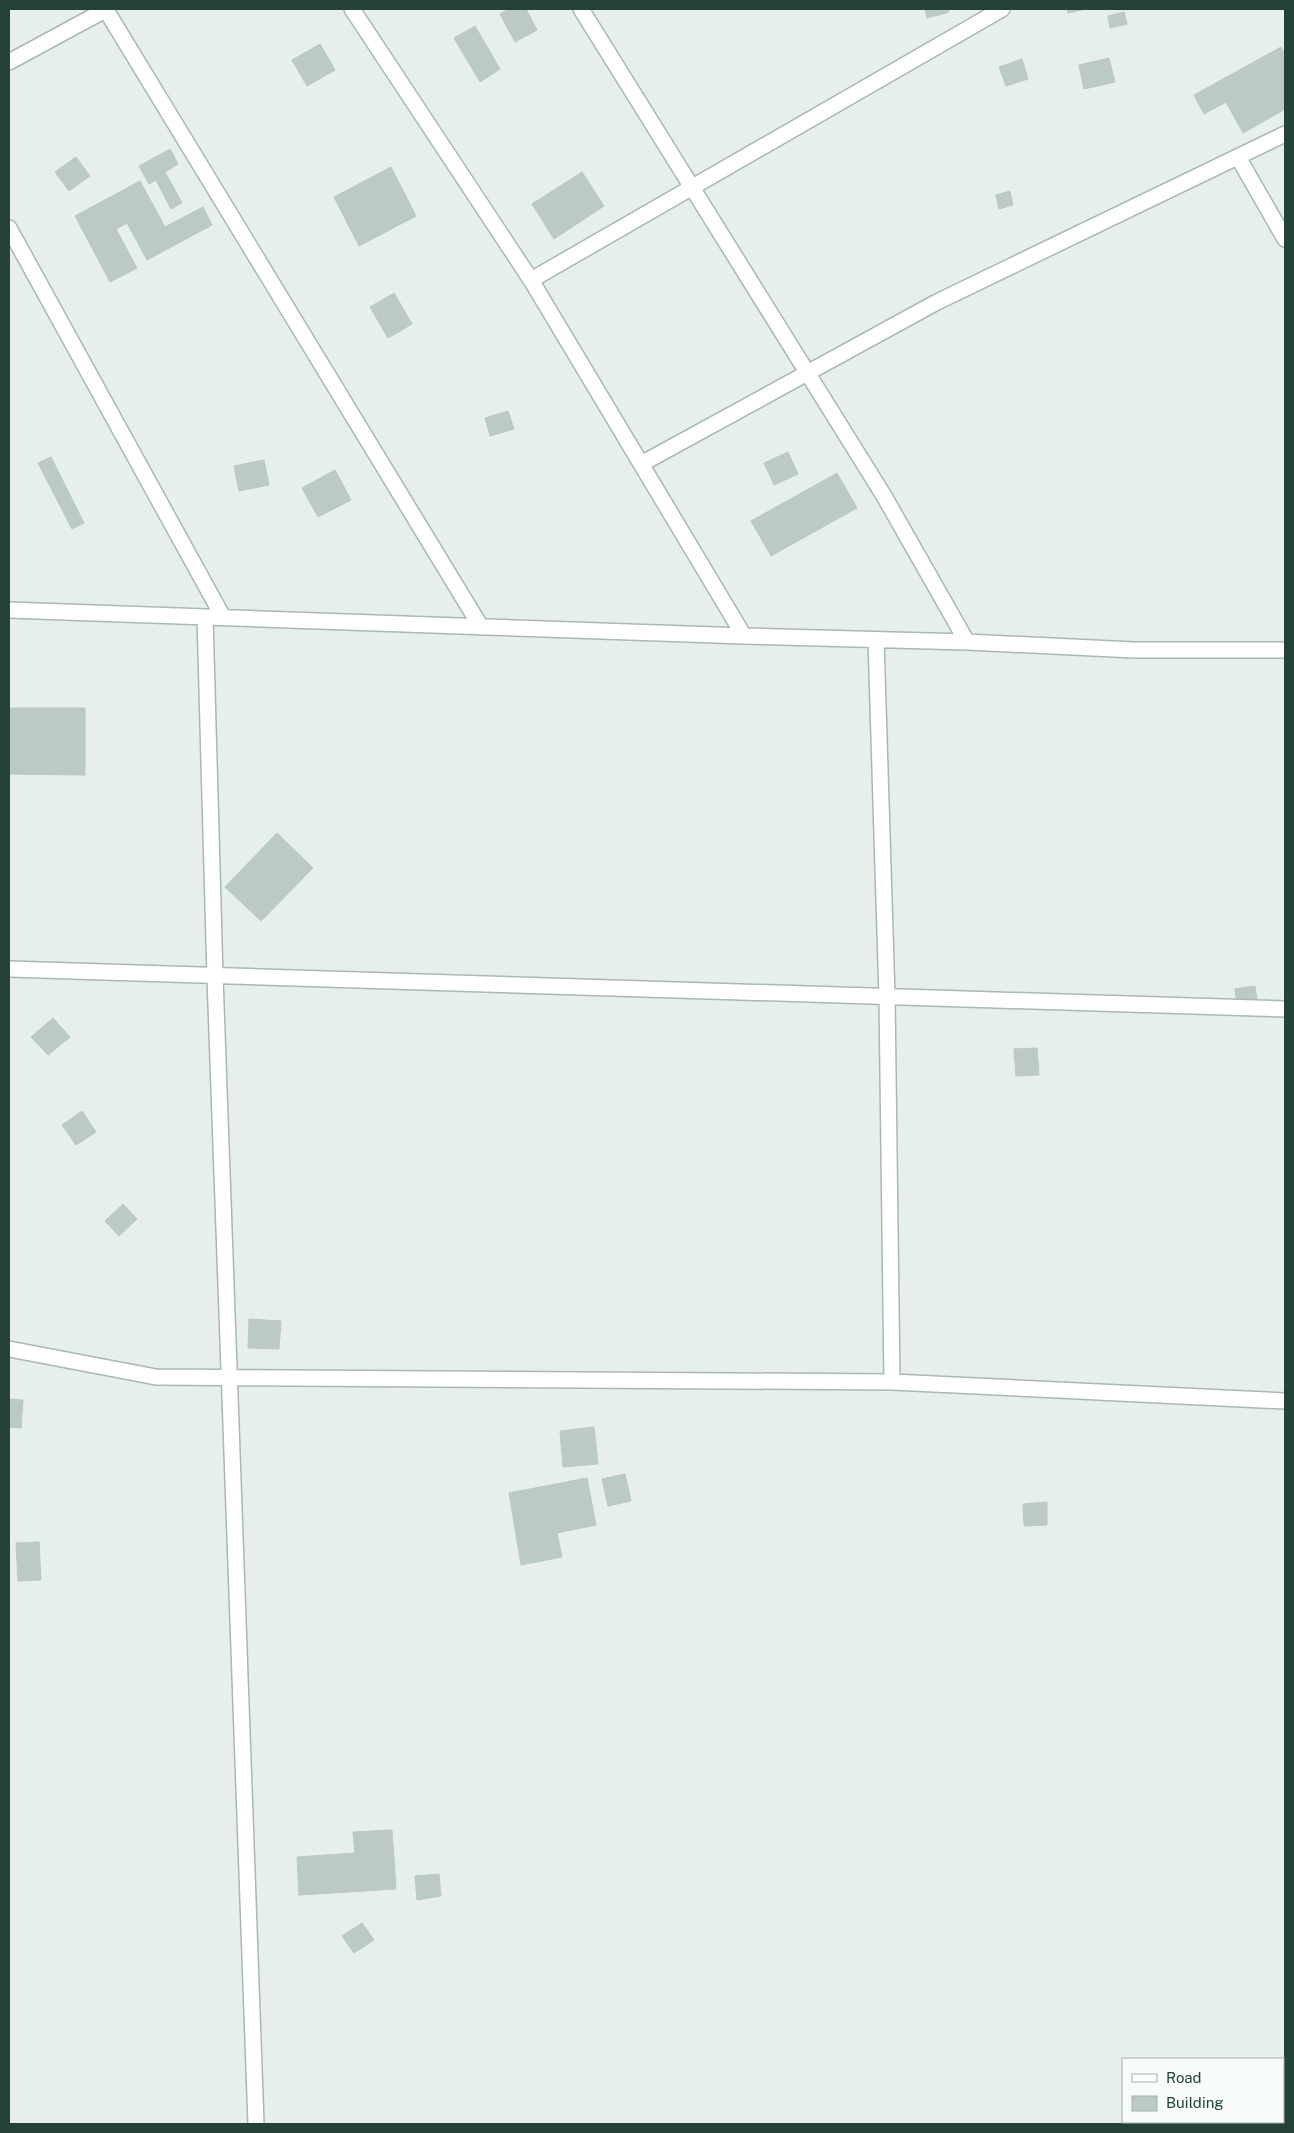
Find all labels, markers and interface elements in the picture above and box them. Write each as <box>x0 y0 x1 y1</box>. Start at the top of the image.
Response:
legend <box>1122 2058 1284 2123</box>
text: Road <box>1166 2069 1202 2086</box>
text: Building <box>1166 2094 1224 2111</box>

